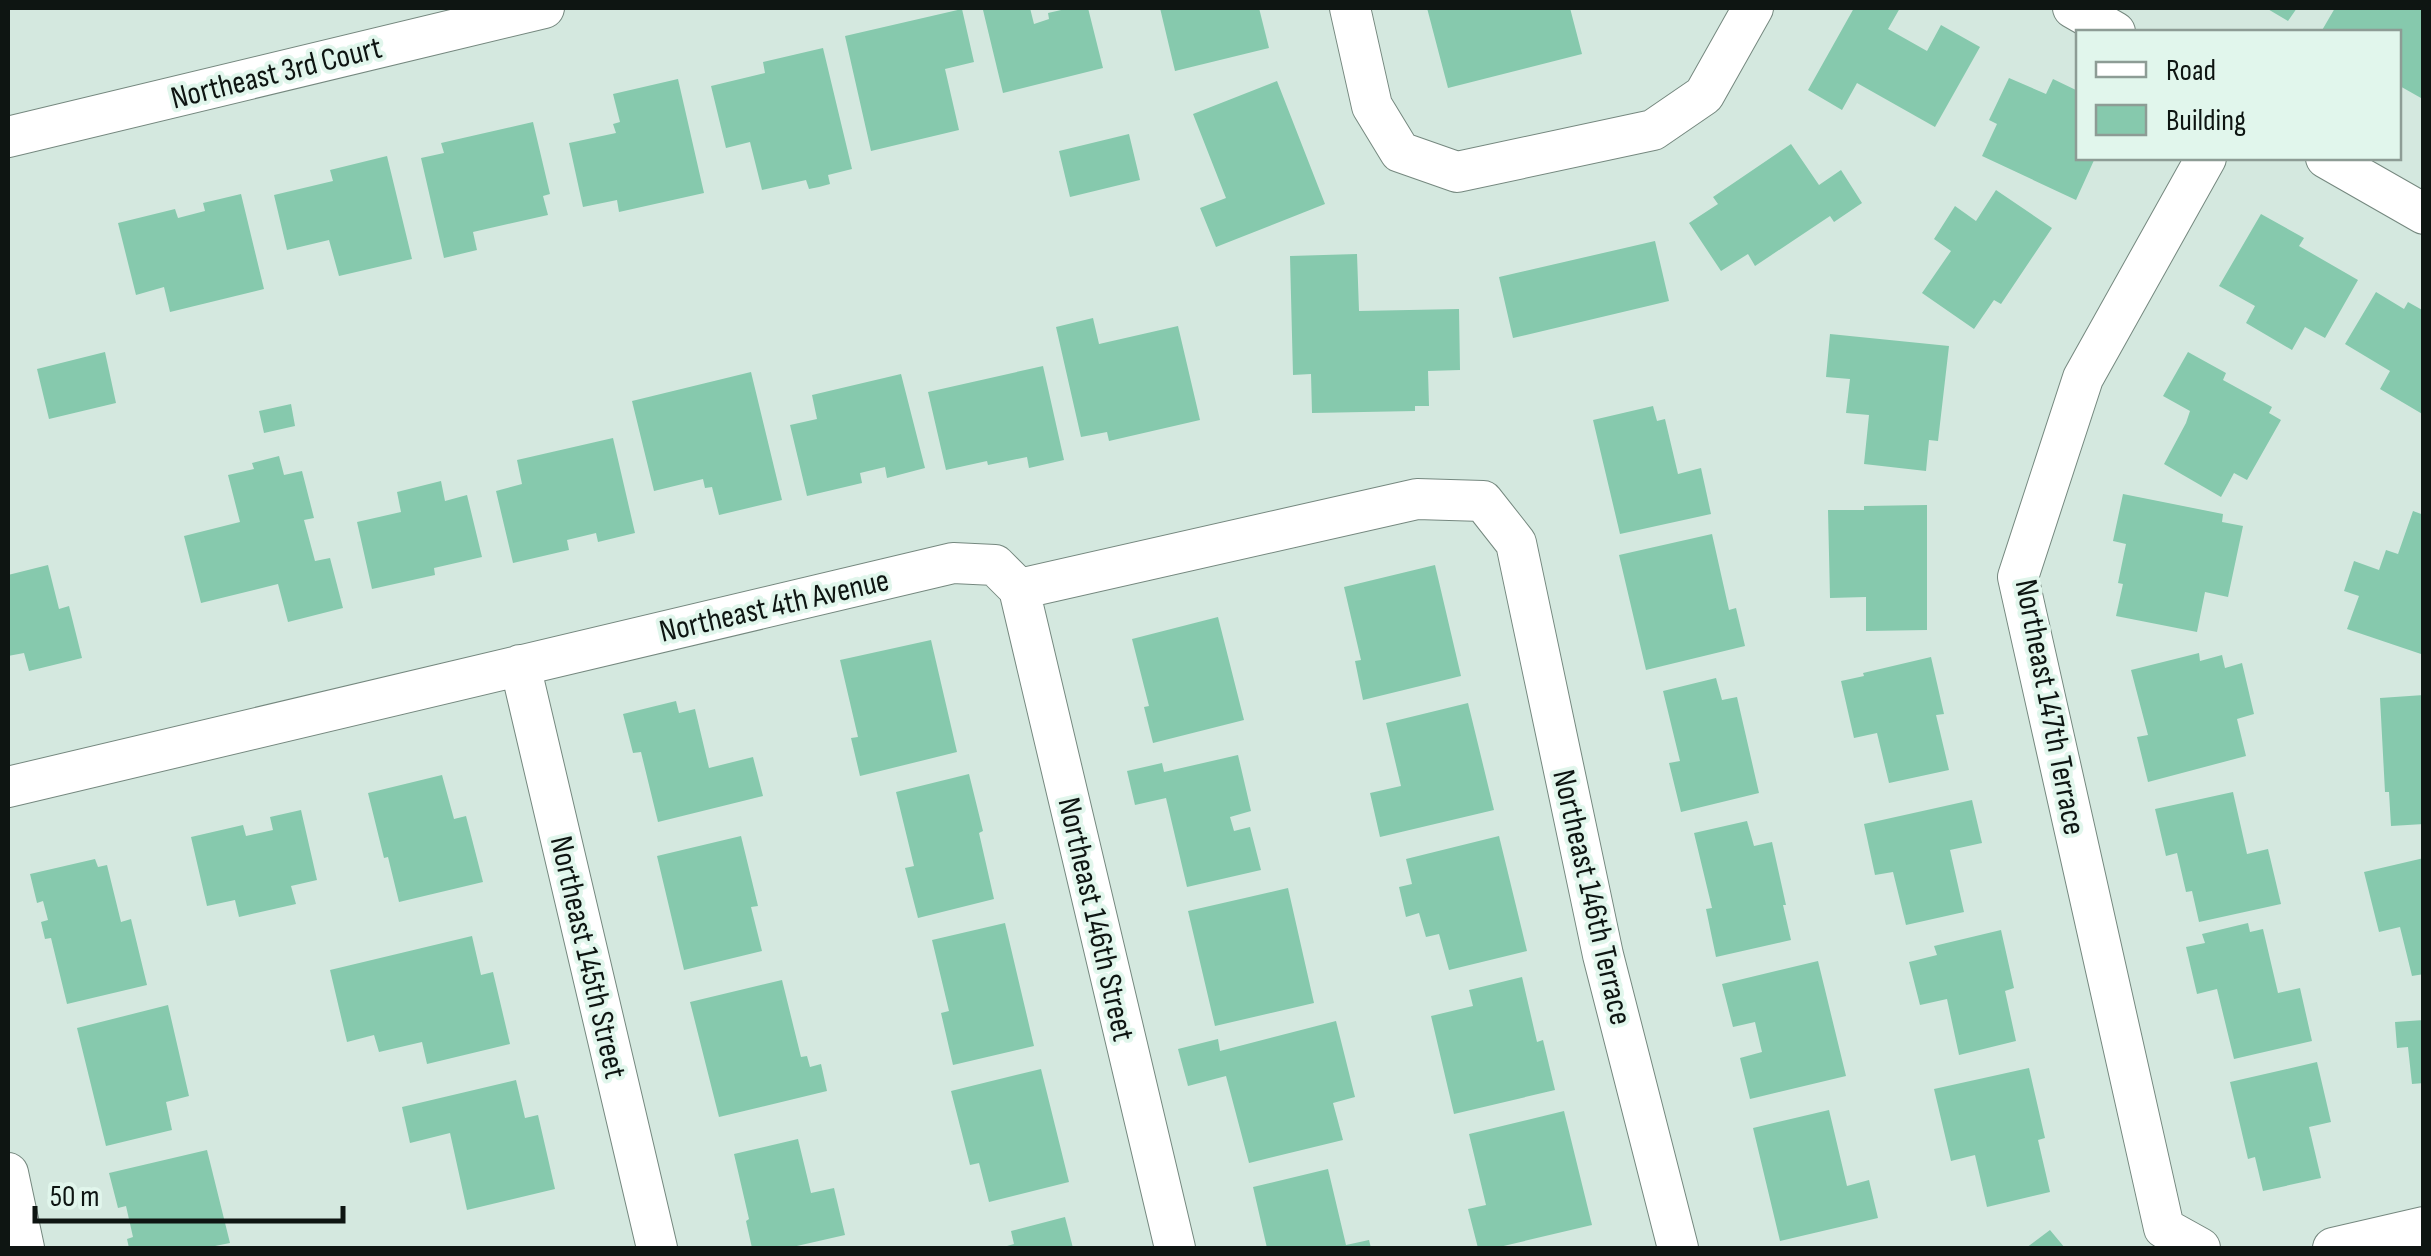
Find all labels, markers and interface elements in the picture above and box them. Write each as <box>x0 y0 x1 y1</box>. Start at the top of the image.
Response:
street label: Northeast 3rd Court <box>167 28 386 118</box>
legend <box>2076 30 2401 160</box>
text: Road <box>2166 53 2216 89</box>
text: Building <box>2166 103 2246 139</box>
street label: Northeast 4th Avenue <box>656 561 893 652</box>
street label: Northeast 147th Terrace <box>2006 576 2093 838</box>
street label: Northeast 146th Terrace <box>1543 766 1640 1029</box>
street label: Northeast 146th Street <box>1049 794 1143 1045</box>
street label: Northeast 145th Street <box>541 832 634 1082</box>
scale bar <box>35 1161 342 1223</box>
text: 50 m <box>50 1179 99 1215</box>

